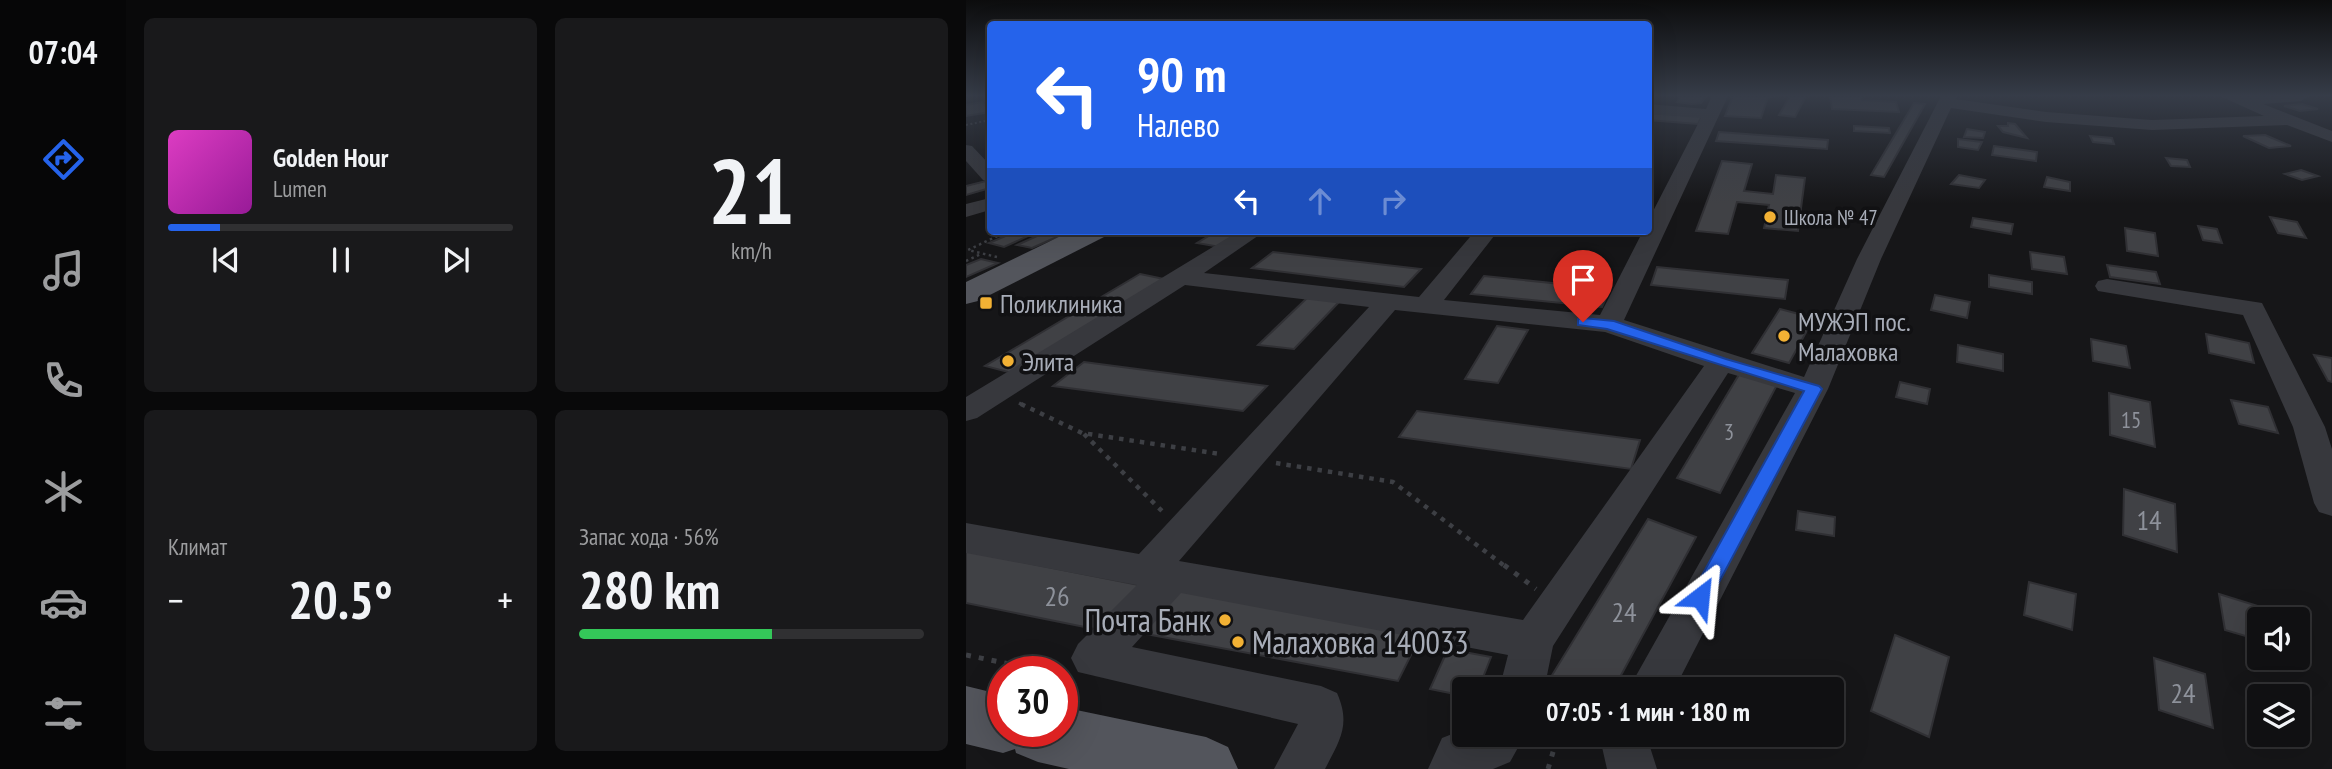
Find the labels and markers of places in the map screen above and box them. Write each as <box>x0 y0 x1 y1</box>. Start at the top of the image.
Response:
place label: Школа № 47 <box>1784 204 1878 231</box>
marker: Школа № 47 <box>1762 209 1778 225</box>
pin <box>1553 250 1613 322</box>
place label: Поликлиника <box>1000 287 1123 320</box>
marker: Поликлиника <box>978 295 994 311</box>
place label: МУЖЭП пос. Малаховка <box>1798 305 1911 368</box>
marker: МУЖЭП пос. Малаховка <box>1776 328 1792 344</box>
place label: Элита <box>1022 345 1074 378</box>
marker: Элита <box>1000 353 1016 369</box>
place label: Почта Банк <box>1085 599 1212 641</box>
marker: Почта Банк <box>1217 612 1233 628</box>
place label: Малаховка 140033 <box>1252 621 1469 663</box>
marker: Малаховка 140033 <box>1230 634 1246 650</box>

